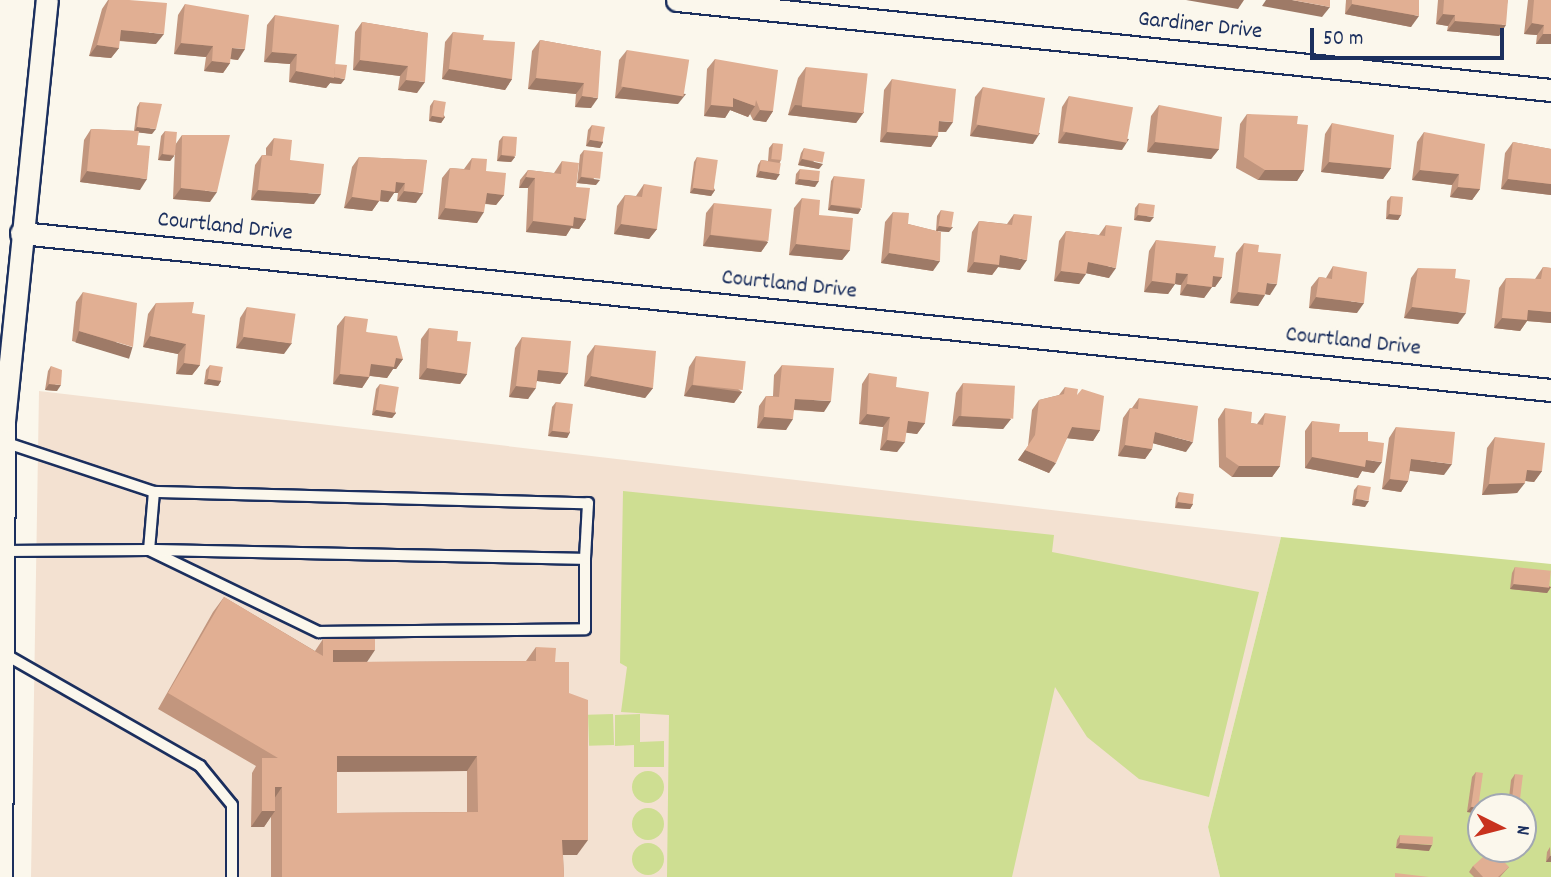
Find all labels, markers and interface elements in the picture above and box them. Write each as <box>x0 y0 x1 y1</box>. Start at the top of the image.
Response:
street label: Gardiner Drive <box>1137 7 1263 47</box>
scale bar <box>1313 14 1507 58</box>
text: 50 m <box>1323 25 1363 55</box>
street label: Courtland Drive <box>156 207 294 249</box>
street label: Courtland Drive <box>720 265 858 307</box>
street label: Courtland Drive <box>1284 322 1422 364</box>
north arrow <box>1467 793 1537 863</box>
text: N <box>1507 824 1535 836</box>

